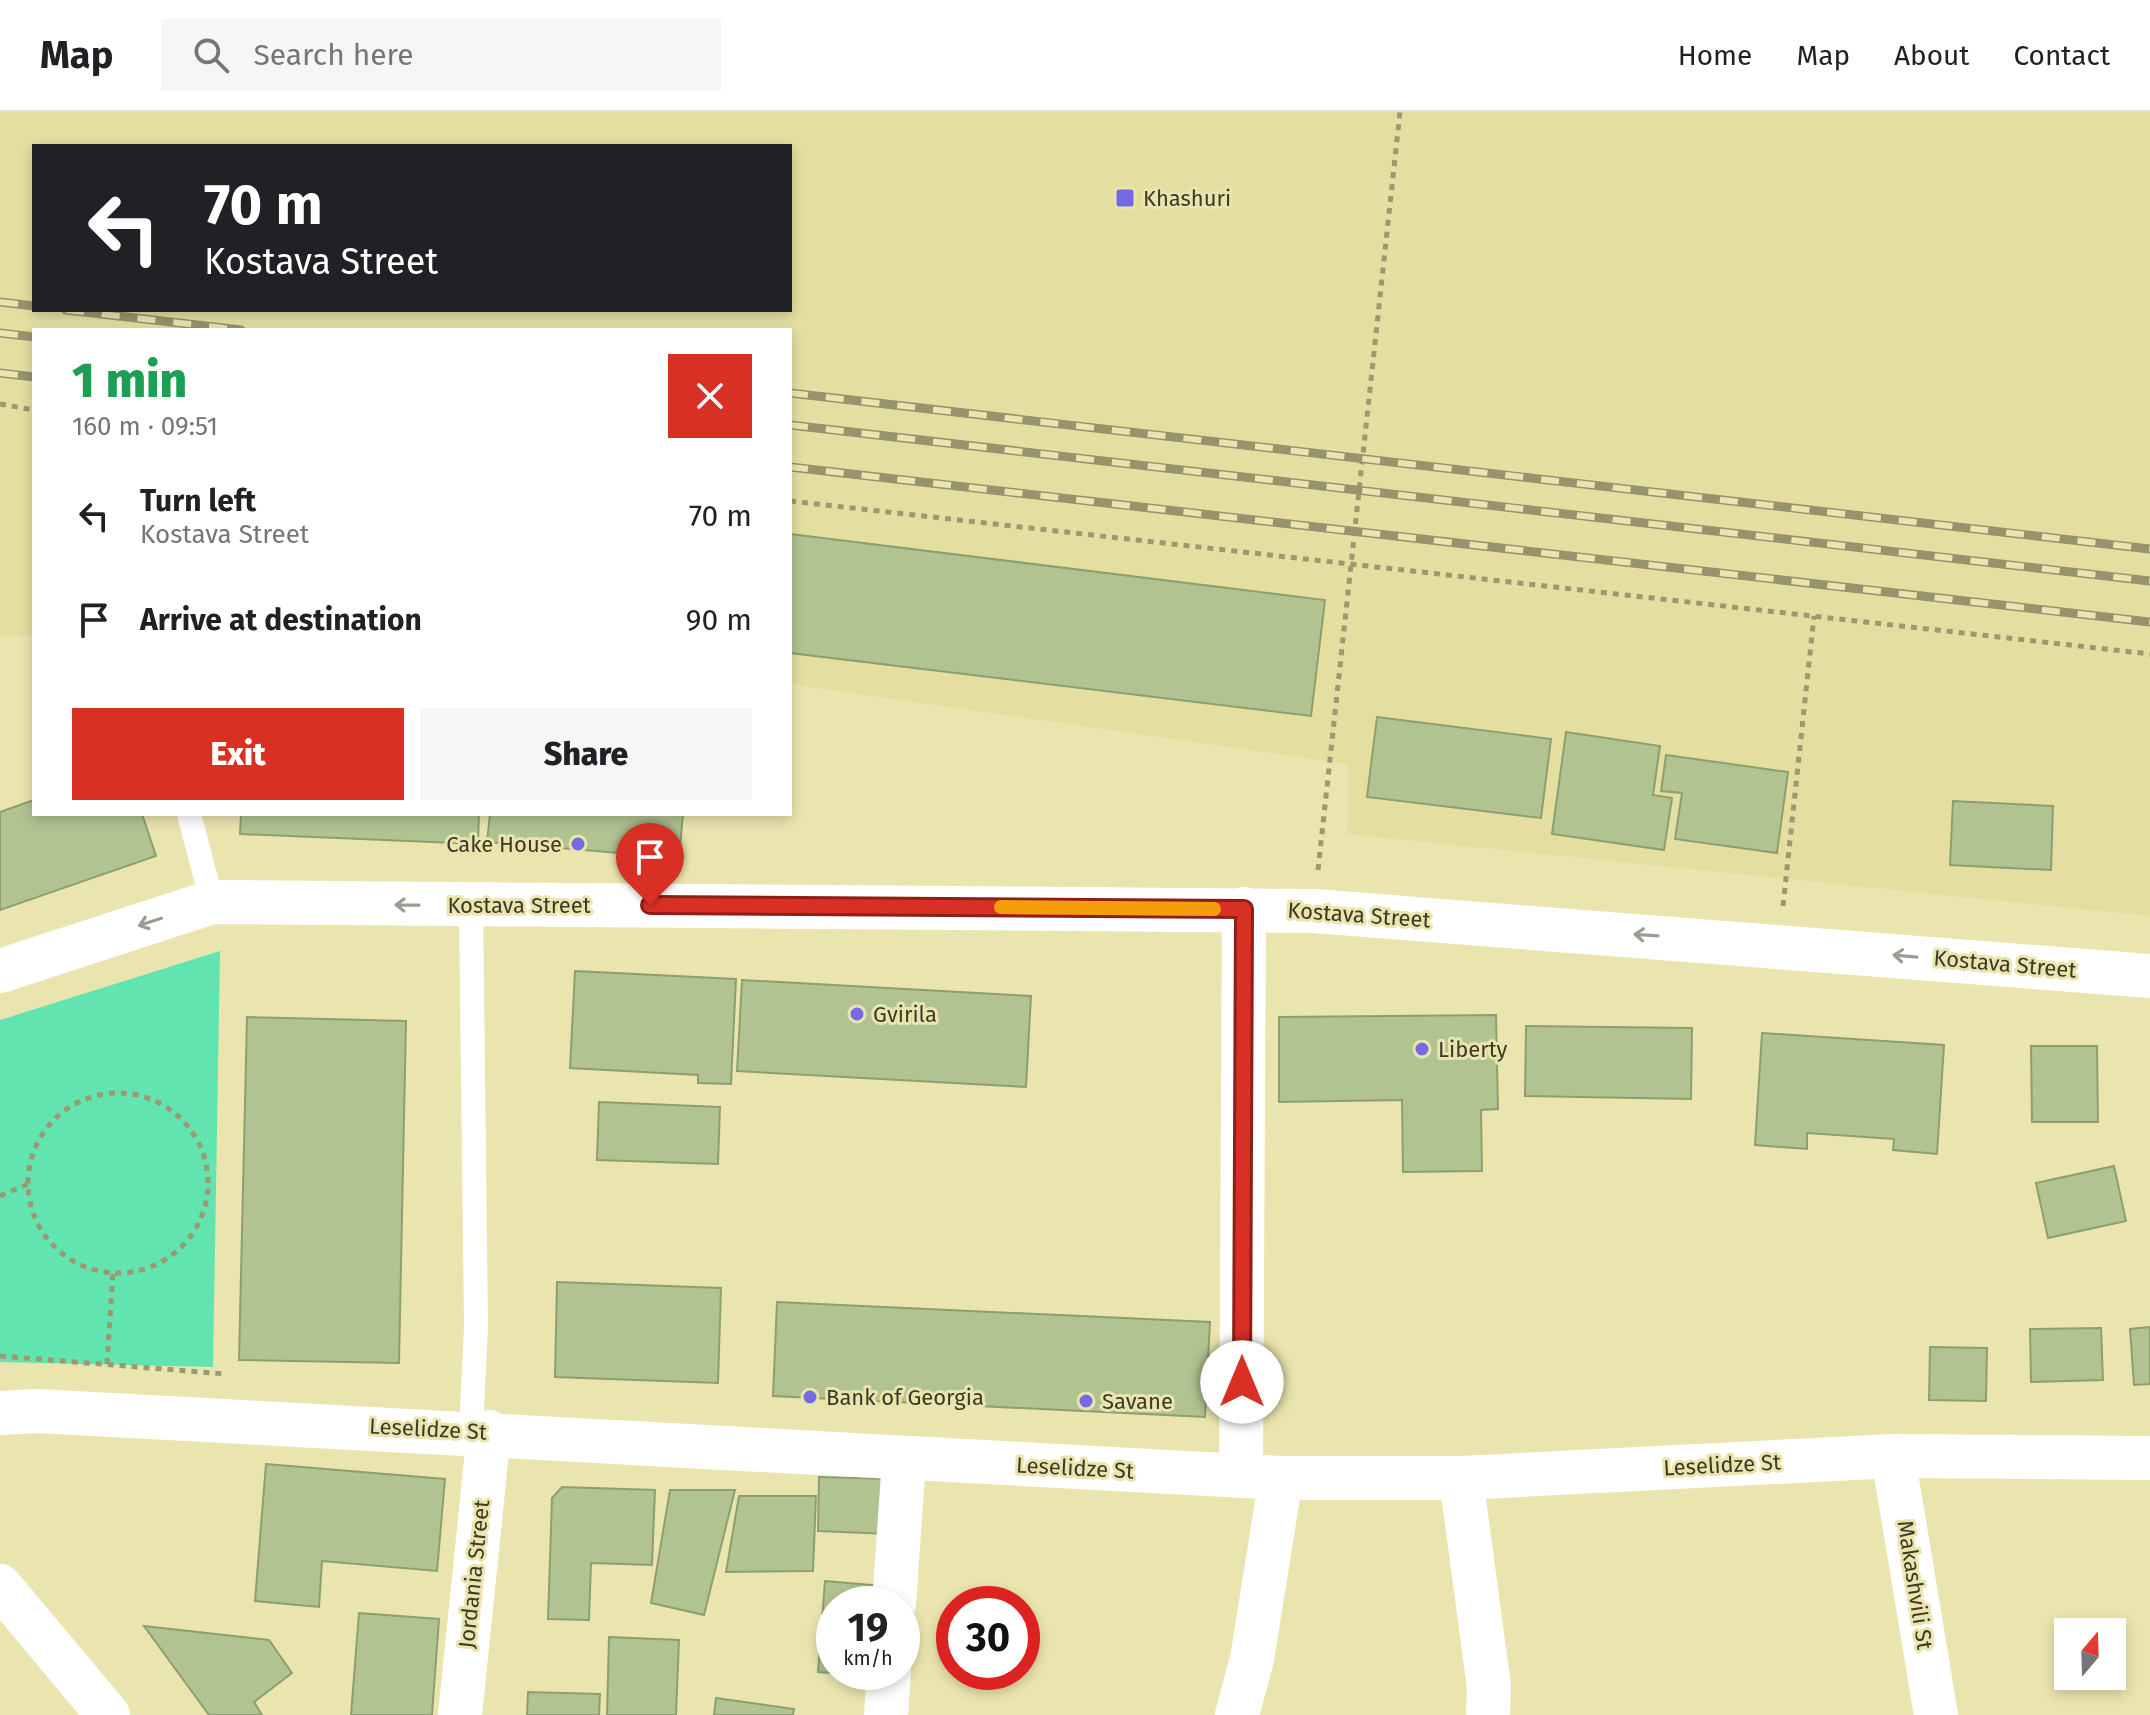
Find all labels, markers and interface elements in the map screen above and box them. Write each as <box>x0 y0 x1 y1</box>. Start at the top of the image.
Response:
search box <box>161 19 721 91</box>
text: Map <box>40 32 113 78</box>
icon: search <box>189 33 233 77</box>
text: Search here <box>253 37 414 73</box>
text: Home <box>1678 39 1752 72</box>
text: Map <box>1796 39 1850 72</box>
text: About <box>1894 39 1969 72</box>
text: Contact <box>2013 39 2110 72</box>
text: 70 m <box>204 172 323 239</box>
icon: left <box>72 176 176 280</box>
place label: Khashuri <box>1143 185 1231 212</box>
marker: Khashuri <box>1114 187 1136 209</box>
text: Kostava Street <box>204 240 438 284</box>
text: 1 min <box>72 352 187 410</box>
button: close <box>668 354 752 438</box>
text: 160 m · 09:51 <box>72 411 218 442</box>
text: Turn left <box>140 483 256 519</box>
icon: left <box>72 494 116 538</box>
text: 70 m <box>689 498 752 534</box>
text: Kostava Street <box>140 519 309 550</box>
icon: arrive <box>72 598 116 642</box>
text: Arrive at destination <box>140 602 422 638</box>
text: 90 m <box>686 602 752 638</box>
button: Exit <box>72 708 404 800</box>
button: Share <box>420 708 752 800</box>
pin <box>616 823 684 905</box>
place label: Cake House <box>446 831 562 858</box>
marker: Cake House <box>569 835 587 853</box>
icon: arrive <box>628 835 672 879</box>
street label: Kostava Street <box>447 892 591 919</box>
street label: Kostava Street <box>1287 897 1431 933</box>
one-way arrow <box>394 898 421 913</box>
one-way arrow <box>138 916 163 930</box>
one-way arrow <box>1633 928 1660 943</box>
street label: Kostava Street <box>1933 944 2078 984</box>
one-way arrow <box>1892 948 1919 963</box>
place label: Gvirila <box>873 1001 937 1028</box>
marker: Gvirila <box>848 1005 866 1023</box>
place label: Liberty <box>1438 1036 1508 1063</box>
marker: Liberty <box>1413 1040 1431 1058</box>
position arrow <box>1200 1340 1284 1424</box>
place label: Bank of Georgia <box>826 1384 984 1411</box>
marker: Bank of Georgia <box>801 1388 819 1406</box>
place label: Savane <box>1102 1388 1173 1415</box>
marker: Savane <box>1077 1392 1095 1410</box>
street label: Leselidze St <box>369 1412 488 1446</box>
street label: Leselidze St <box>1663 1448 1782 1482</box>
street label: Leselidze St <box>1016 1451 1135 1485</box>
street label: Jordania Street <box>453 1498 495 1650</box>
street label: Makashvili St <box>1891 1519 1939 1651</box>
speed limit sign: 30 <box>936 1586 1040 1690</box>
text: 19 <box>848 1604 888 1652</box>
north arrow <box>2054 1618 2126 1690</box>
map controls <box>2054 1618 2126 1690</box>
text: km/h <box>843 1646 893 1670</box>

